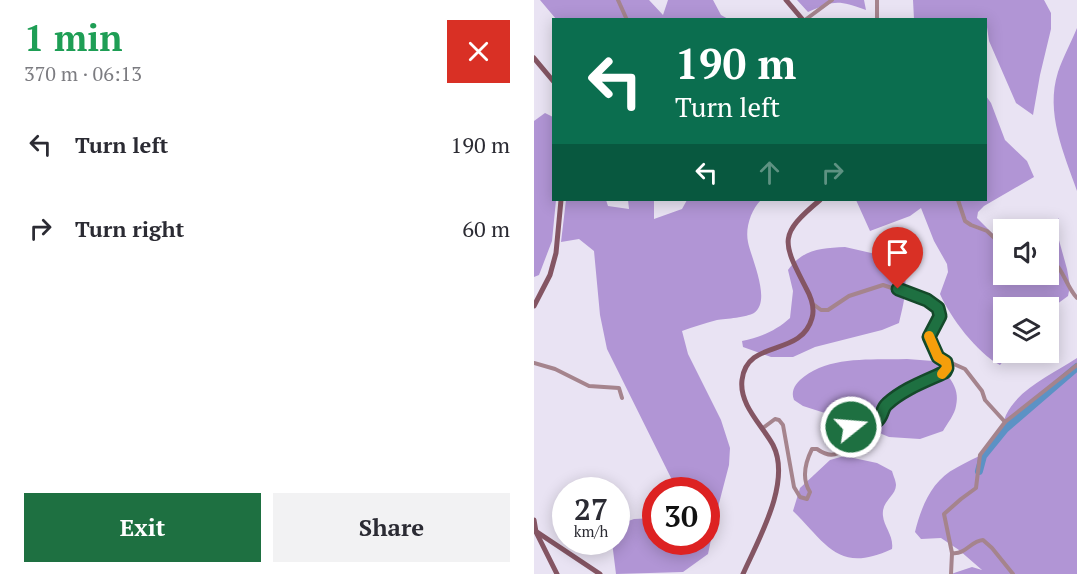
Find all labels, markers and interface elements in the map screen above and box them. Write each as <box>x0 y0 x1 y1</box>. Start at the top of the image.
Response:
text: 1 min <box>24 14 122 61</box>
button: close <box>447 20 510 83</box>
text: 190 m <box>675 35 796 91</box>
icon: left <box>576 42 654 120</box>
text: 370 m · 06:13 <box>24 60 142 87</box>
text: Turn left <box>675 89 780 125</box>
icon: left <box>24 128 57 161</box>
text: Turn left <box>75 130 168 159</box>
text: 190 m <box>450 130 510 159</box>
icon: left <box>690 156 723 189</box>
icon: ahead <box>753 156 786 189</box>
icon: right <box>816 156 849 189</box>
icon: right <box>24 212 57 245</box>
text: Turn right <box>75 214 184 243</box>
text: 60 m <box>462 214 510 243</box>
map controls <box>993 219 1059 363</box>
button: sound <box>993 219 1059 285</box>
pin <box>872 227 923 289</box>
icon: arrive <box>881 236 914 269</box>
button: layers <box>993 297 1059 363</box>
position arrow <box>819 395 883 459</box>
speed limit sign: 30 <box>642 477 720 555</box>
text: 27 <box>574 489 608 529</box>
button: Exit <box>24 493 261 562</box>
button: Share <box>273 493 510 562</box>
text: km/h <box>574 521 608 541</box>

